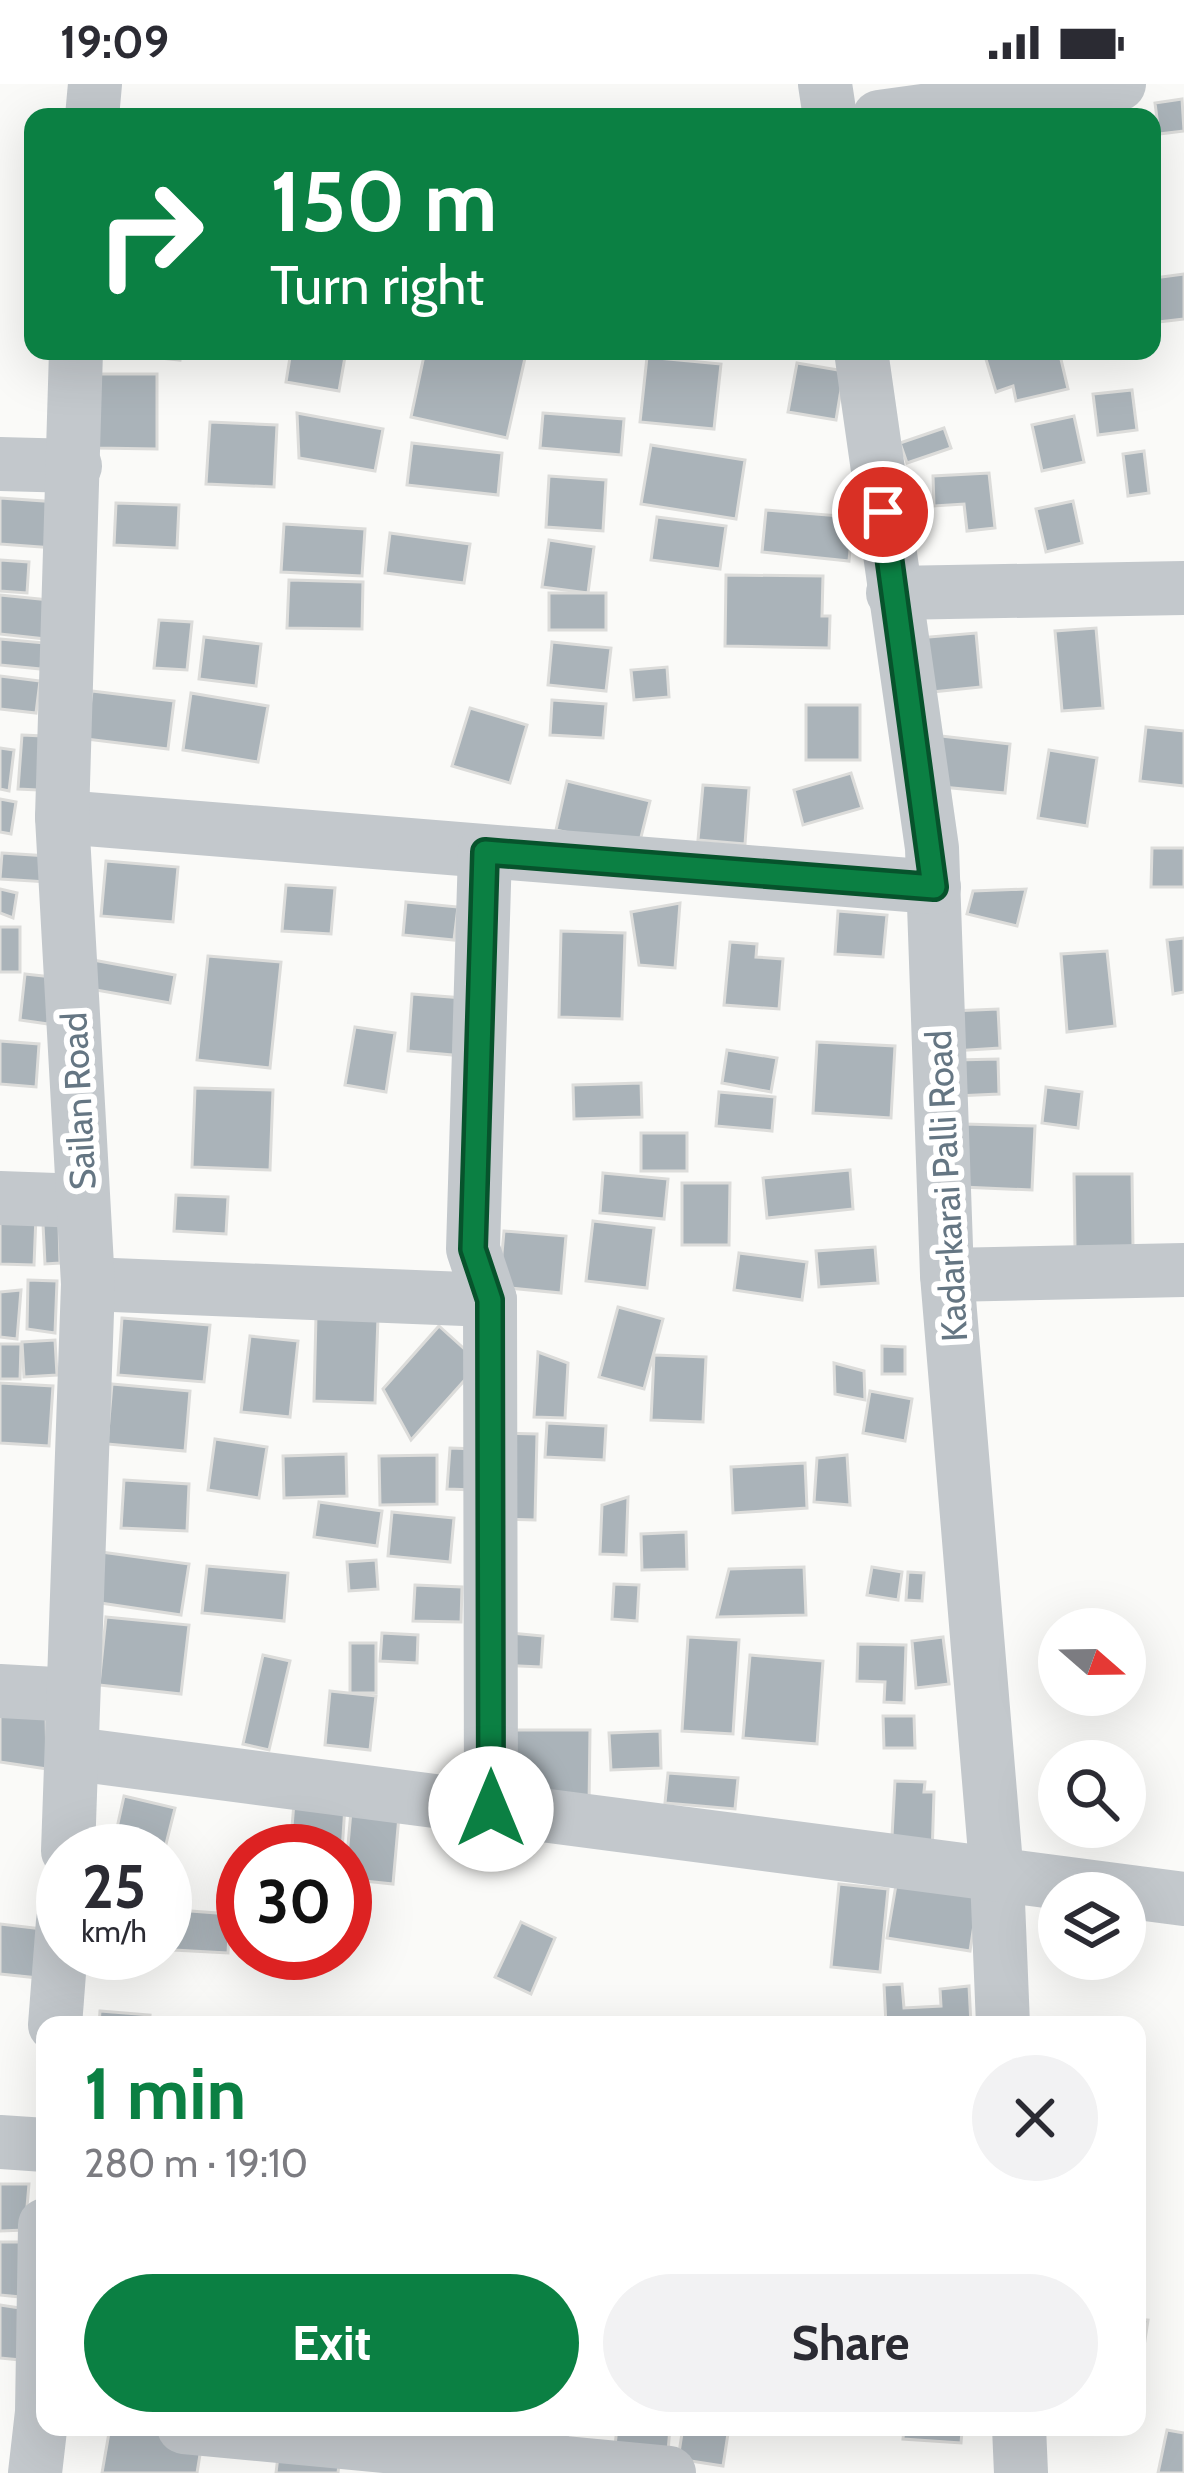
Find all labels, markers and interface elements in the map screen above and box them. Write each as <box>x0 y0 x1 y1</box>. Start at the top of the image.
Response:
text: 19:09 <box>60 15 169 69</box>
text: 150 m <box>270 150 497 252</box>
icon: right <box>72 156 228 312</box>
text: Turn right <box>270 252 484 318</box>
pin <box>832 461 934 563</box>
icon: arrive <box>850 479 916 545</box>
street label: Sailan Road <box>51 1011 105 1191</box>
street label: Kadarkarai Palli Road <box>916 1029 976 1343</box>
north arrow <box>1038 1608 1146 1716</box>
map controls <box>1038 1608 1146 1980</box>
button: search <box>1038 1740 1146 1848</box>
position arrow <box>428 1746 554 1872</box>
speed limit sign: 30 <box>216 1824 372 1980</box>
text: 25 <box>82 1850 146 1923</box>
button: layers <box>1038 1872 1146 1980</box>
text: km/h <box>81 1913 147 1950</box>
text: 1 min <box>84 2050 246 2137</box>
button: close <box>972 2055 1098 2181</box>
text: 280 m · 19:10 <box>84 2139 308 2187</box>
button: Exit <box>84 2274 579 2412</box>
button: Share <box>603 2274 1098 2412</box>

